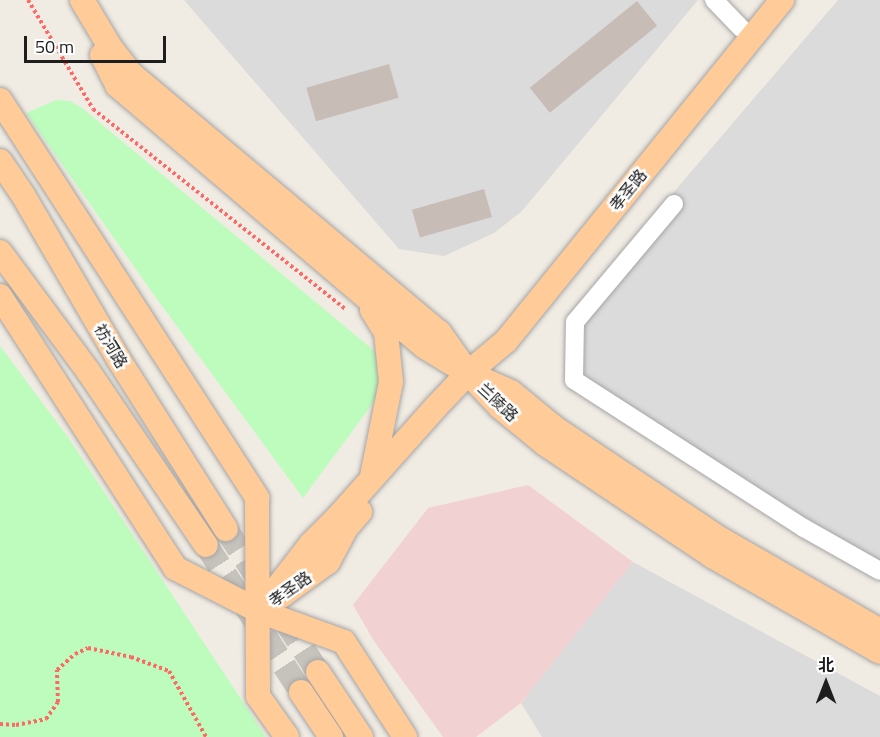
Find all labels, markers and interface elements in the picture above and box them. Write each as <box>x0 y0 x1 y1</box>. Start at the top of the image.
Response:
scale bar <box>27 24 170 62</box>
text: 50 m <box>35 33 74 60</box>
street label: 孝圣路 <box>605 165 651 215</box>
street label: 祊河路 <box>90 320 132 372</box>
street label: 兰陵路 <box>474 379 522 425</box>
street label: 孝圣路 <box>265 567 315 611</box>
north arrow <box>796 653 856 713</box>
text: 北 <box>818 653 834 677</box>

